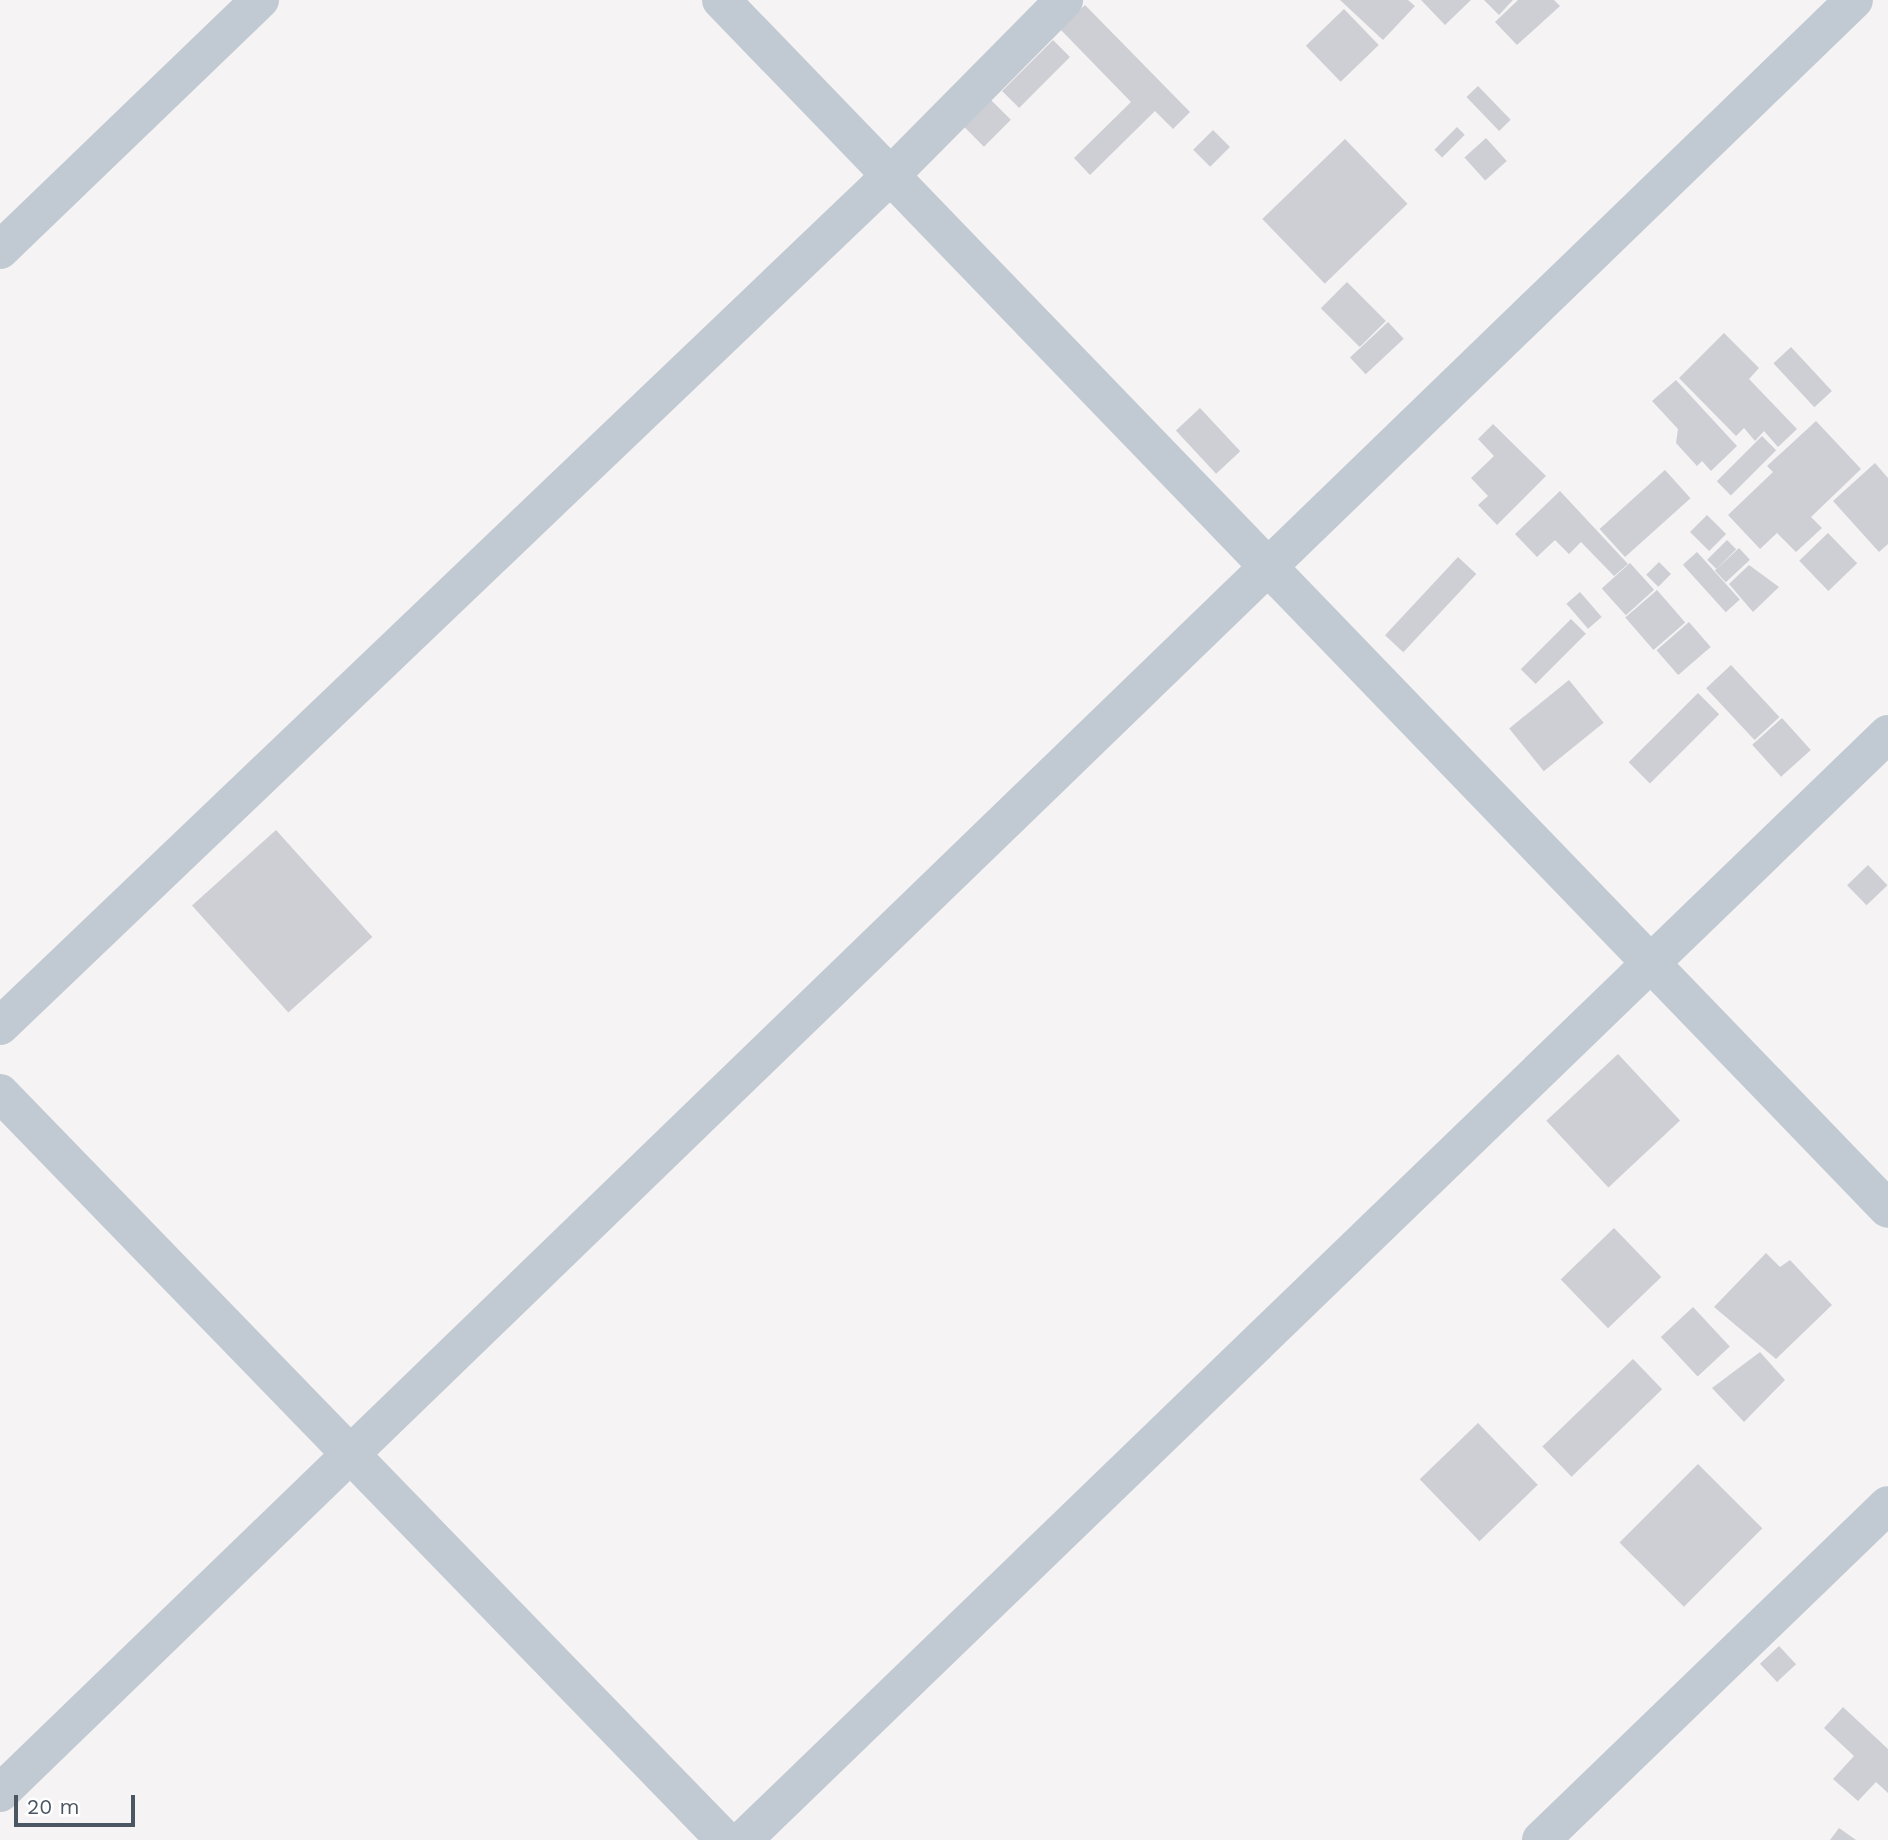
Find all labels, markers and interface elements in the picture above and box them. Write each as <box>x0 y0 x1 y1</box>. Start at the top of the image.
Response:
scale bar <box>18 1780 138 1824</box>
text: 20 m <box>27 1794 79 1819</box>

